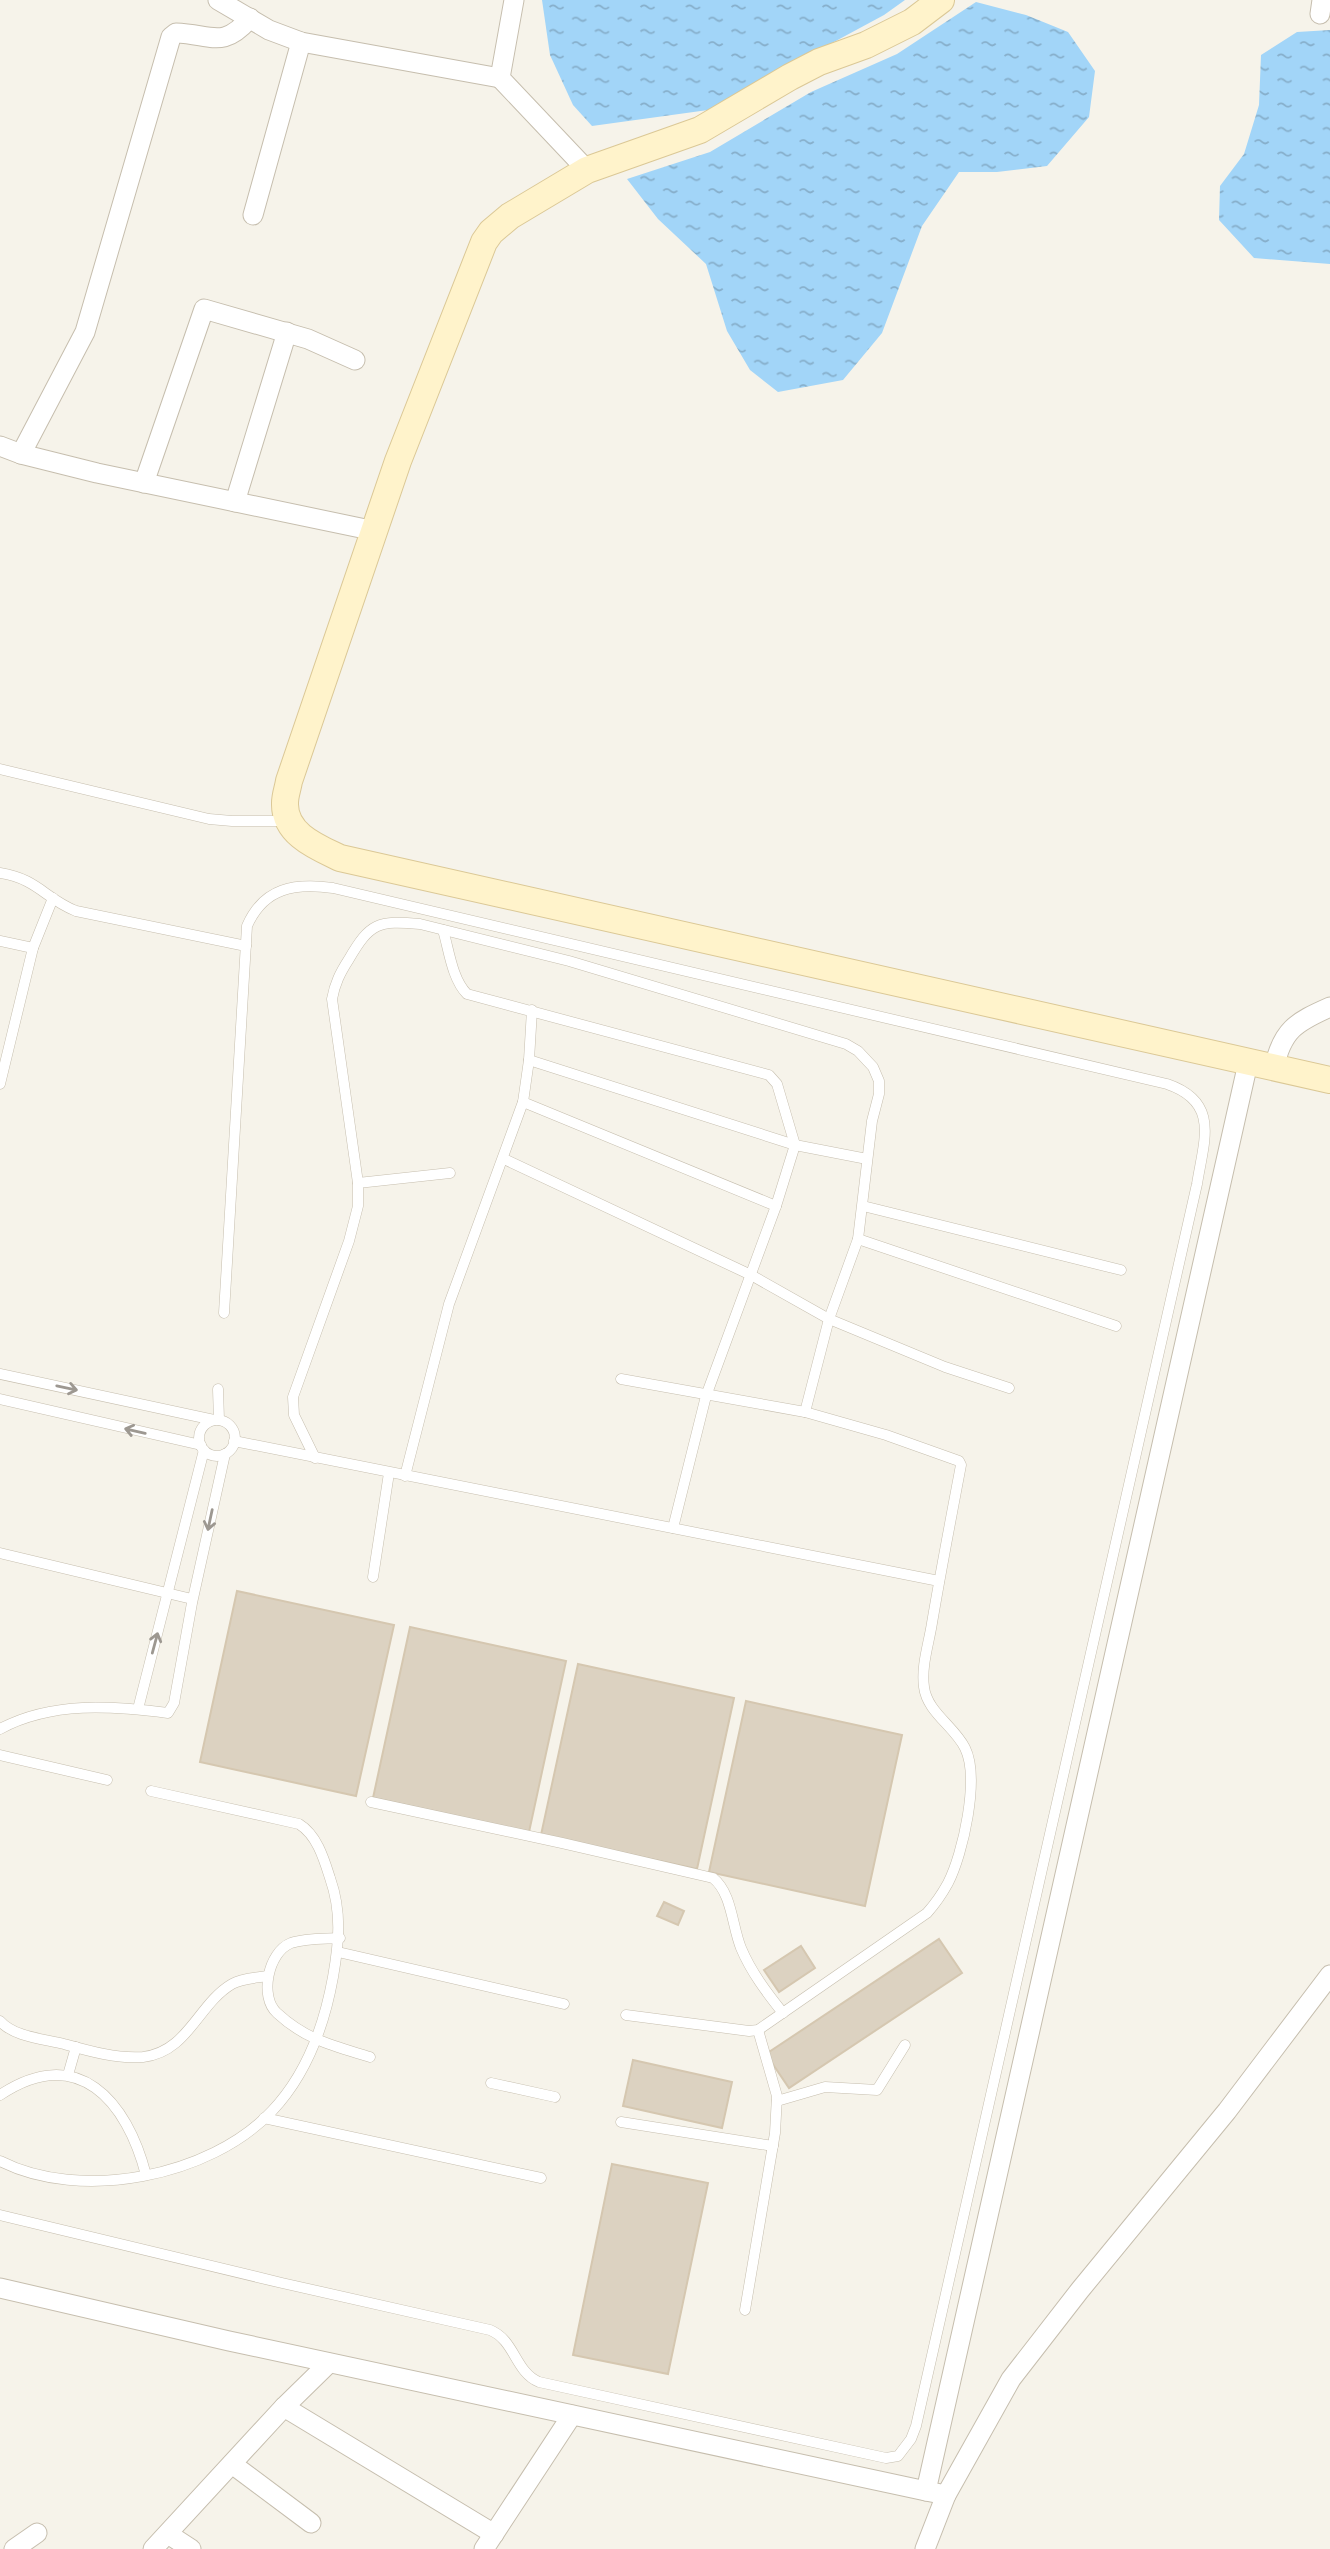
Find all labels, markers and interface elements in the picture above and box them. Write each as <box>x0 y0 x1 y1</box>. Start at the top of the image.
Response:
one-way arrow <box>55 1382 78 1396</box>
one-way arrow <box>124 1423 146 1436</box>
one-way arrow <box>203 1508 216 1531</box>
one-way arrow <box>149 1632 162 1655</box>

